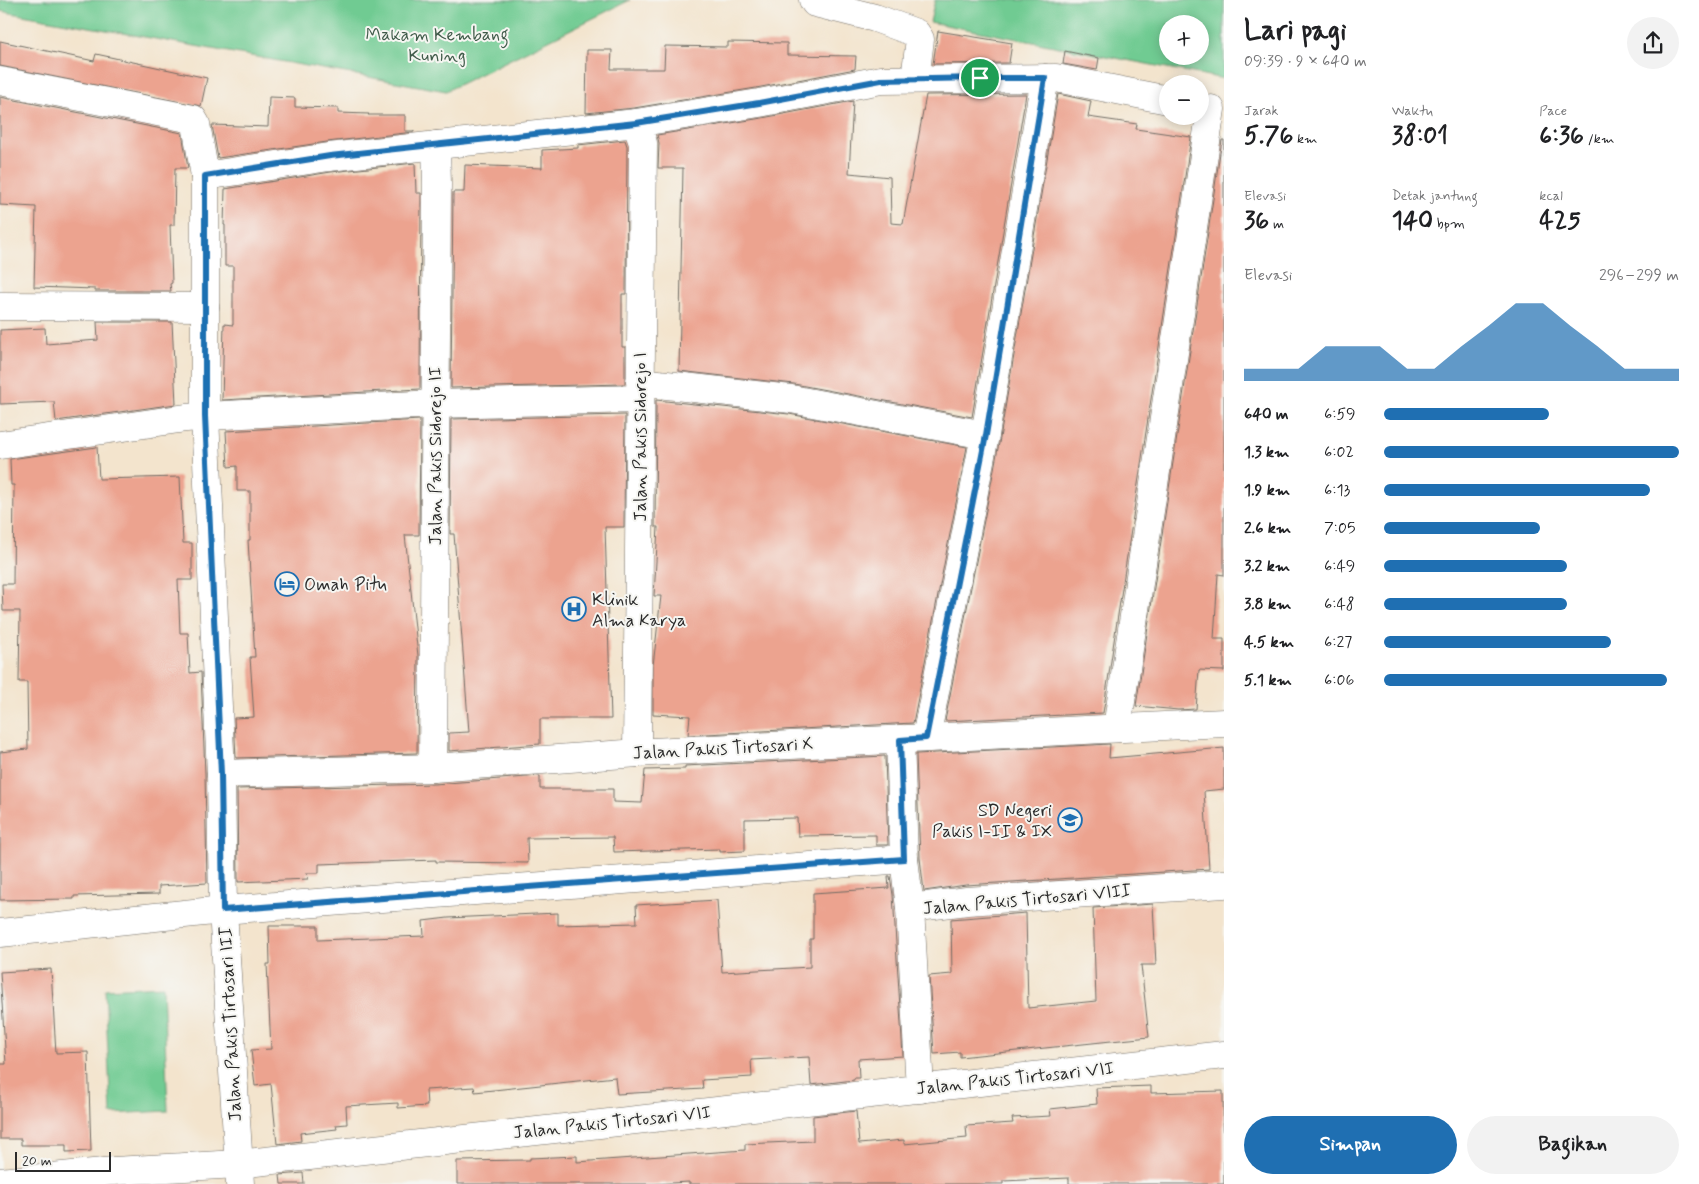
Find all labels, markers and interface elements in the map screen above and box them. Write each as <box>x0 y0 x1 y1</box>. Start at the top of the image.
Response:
text: Lari pagi <box>1244 13 1347 50</box>
map controls <box>1159 15 1209 125</box>
button: + <box>1159 15 1209 65</box>
button: share <box>1627 17 1679 69</box>
park label: Makam Kembang Kuning <box>365 23 509 68</box>
text: 09:39 · 9 × 640 m <box>1244 51 1367 72</box>
pin <box>959 57 1001 99</box>
icon: arrive <box>966 64 994 92</box>
button: − <box>1159 75 1209 125</box>
text: Jarak <box>1244 102 1279 120</box>
text: Waktu <box>1392 102 1433 120</box>
text: Pace <box>1539 102 1567 120</box>
text: 5.76 <box>1244 120 1293 153</box>
text: 38:01 <box>1392 120 1448 153</box>
text: 6:36 <box>1539 120 1584 153</box>
text: km <box>1293 130 1317 148</box>
text: /km <box>1584 130 1614 148</box>
text: Elevasi <box>1244 187 1286 205</box>
text: Detak jantung <box>1392 187 1478 205</box>
text: kcal <box>1539 187 1563 205</box>
text: 36 <box>1244 205 1269 238</box>
text: 140 <box>1392 205 1433 238</box>
text: 425 <box>1539 205 1581 238</box>
text: m <box>1269 215 1284 233</box>
text: bpm <box>1433 215 1465 233</box>
text: Elevasi <box>1244 265 1292 286</box>
text: 296–299 m <box>1599 265 1679 286</box>
street label: Jalan Pakis Sidorejo I <box>629 352 653 522</box>
street label: Jalan Pakis Sidorejo II <box>424 367 448 545</box>
text: 640 m <box>1244 404 1289 425</box>
text: 6:59 <box>1324 404 1356 425</box>
text: 1.3 km <box>1244 442 1289 463</box>
text: 6:02 <box>1324 442 1354 463</box>
text: 1.9 km <box>1244 480 1290 501</box>
text: 6:13 <box>1324 480 1350 501</box>
text: 2.6 km <box>1244 518 1291 539</box>
text: 7:05 <box>1324 518 1355 539</box>
text: 3.2 km <box>1244 556 1290 577</box>
text: 6:49 <box>1324 556 1355 577</box>
hotel icon: Omah Pitu <box>274 571 300 597</box>
place label: Omah Pitu <box>304 573 387 597</box>
place label: Klinik Alma Karya <box>592 588 686 633</box>
text: 3.8 km <box>1244 594 1291 615</box>
text: 6:48 <box>1324 594 1355 615</box>
hospital icon: Klinik Alma Karya <box>561 596 587 622</box>
text: 4.5 km <box>1244 632 1294 653</box>
text: 6:27 <box>1324 632 1352 653</box>
text: 5.1 km <box>1244 670 1292 691</box>
text: 6:06 <box>1324 670 1354 691</box>
street label: Jalan Pakis Tirtosari X <box>632 732 814 766</box>
place label: SD Negeri Pakis I-II & IX <box>932 799 1052 844</box>
school or university icon: SD Negeri Pakis I-II & IX <box>1057 807 1083 833</box>
street label: Jalan Pakis Tirtosari VIII <box>922 879 1132 921</box>
street label: Jalan Pakis Tirtosari III <box>214 926 248 1122</box>
street label: Jalan Pakis Tirtosari VII <box>915 1057 1115 1101</box>
street label: Jalan Pakis Tirtosari VII <box>512 1101 712 1145</box>
button: Simpan <box>1244 1116 1457 1174</box>
button: Bagikan <box>1467 1116 1679 1174</box>
scale bar <box>15 1149 111 1172</box>
text: 20 m <box>22 1152 52 1170</box>

